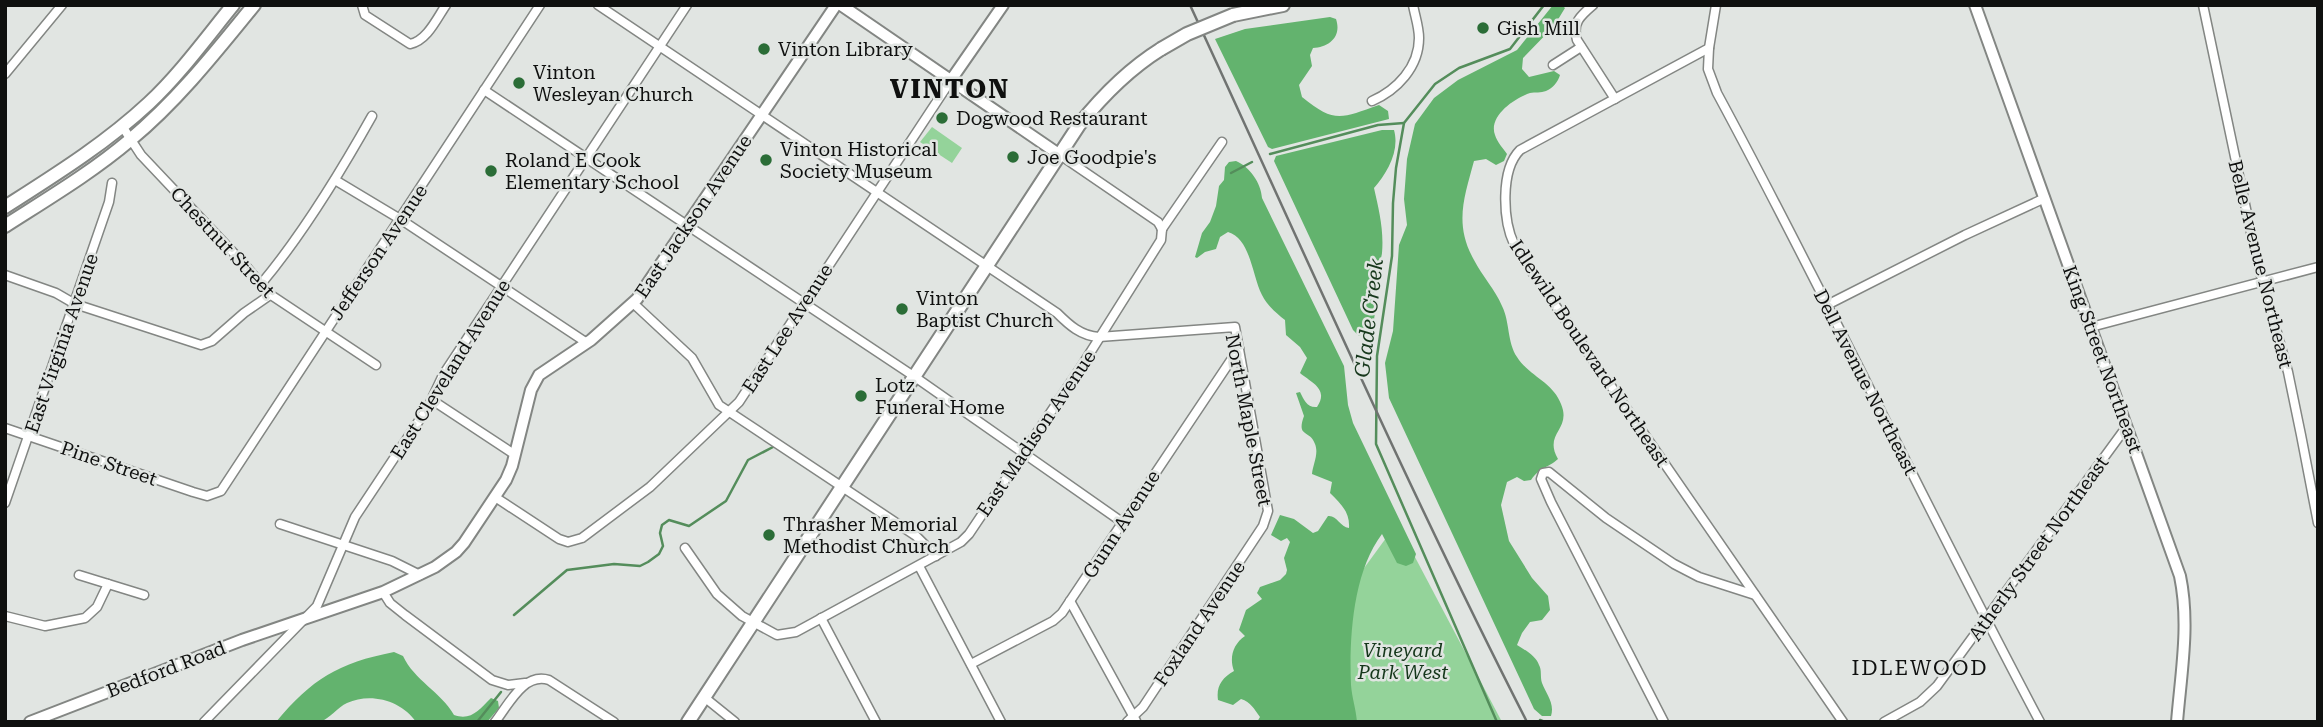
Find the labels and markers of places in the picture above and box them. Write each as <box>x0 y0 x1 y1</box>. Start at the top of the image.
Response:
place label: Gish Mill <box>1497 17 1580 40</box>
marker: Gish Mill <box>1475 20 1491 36</box>
place label: Vinton Library <box>778 38 913 61</box>
marker: Vinton Library <box>756 41 772 57</box>
place label: Vinton Wesleyan Church <box>533 61 693 106</box>
marker: Vinton Wesleyan Church <box>511 75 527 91</box>
place label: Dogwood Restaurant <box>956 107 1148 130</box>
marker: Dogwood Restaurant <box>934 110 950 126</box>
place label: Vinton Historical Society Museum <box>780 138 938 183</box>
place label: Joe Goodpie's <box>1027 146 1156 169</box>
place label: Roland E Cook Elementary School <box>505 149 679 194</box>
marker: Joe Goodpie's <box>1005 149 1021 165</box>
marker: Vinton Historical Society Museum <box>758 152 774 168</box>
marker: Roland E Cook Elementary School <box>483 163 499 179</box>
place label: Vinton Baptist Church <box>916 287 1054 332</box>
marker: Vinton Baptist Church <box>894 301 910 317</box>
place label: Lotz Funeral Home <box>875 374 1005 419</box>
marker: Lotz Funeral Home <box>853 388 869 404</box>
place label: Thrasher Memorial Methodist Church <box>783 513 958 558</box>
marker: Thrasher Memorial Methodist Church <box>761 527 777 543</box>

